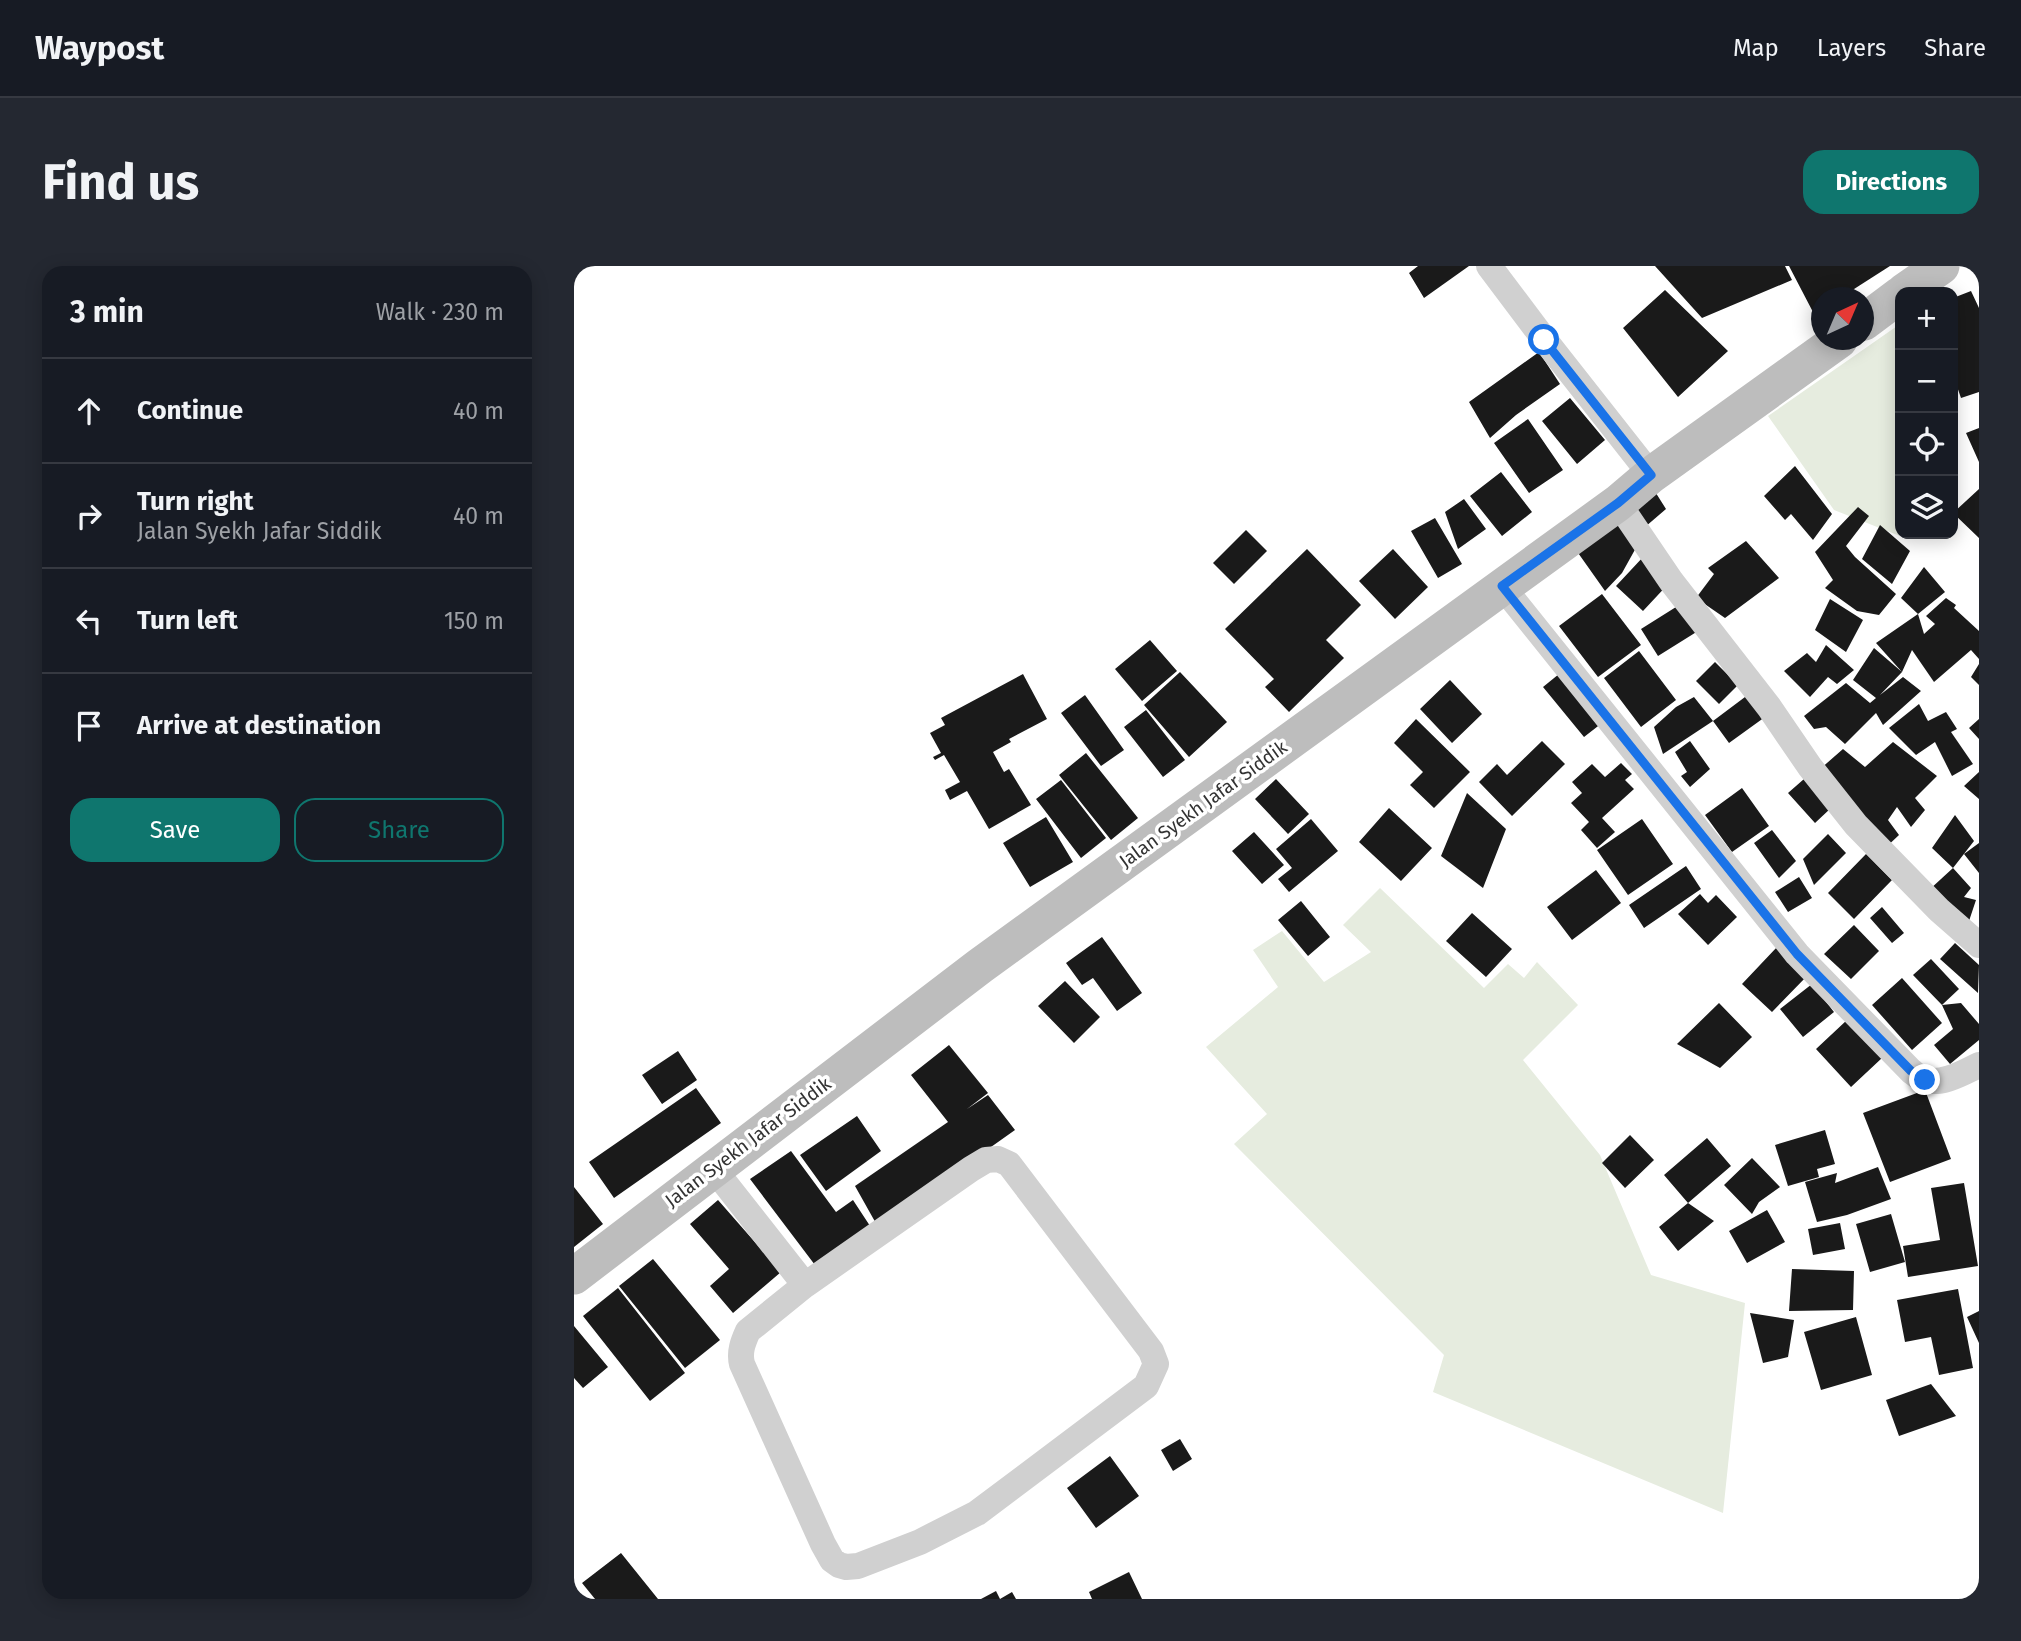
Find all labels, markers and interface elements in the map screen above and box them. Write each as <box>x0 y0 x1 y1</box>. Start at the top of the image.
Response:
text: Waypost <box>35 28 164 68</box>
text: Map <box>1733 34 1779 62</box>
text: Layers <box>1817 34 1886 62</box>
text: Share <box>1924 34 1986 62</box>
button: Directions <box>1803 150 1979 214</box>
text: Find us <box>42 153 199 212</box>
north arrow <box>1811 287 1874 350</box>
map controls <box>1895 287 1958 539</box>
button: + <box>1895 287 1958 350</box>
text: 3 min <box>70 294 144 330</box>
text: Walk · 230 m <box>376 298 504 326</box>
route start <box>1528 324 1559 355</box>
button: − <box>1895 350 1958 413</box>
icon: ahead <box>70 392 108 430</box>
text: Continue <box>137 395 243 426</box>
text: 40 m <box>453 397 504 425</box>
button: locate <box>1895 413 1958 476</box>
button: layers <box>1895 476 1958 539</box>
text: Turn right <box>137 486 254 517</box>
icon: right <box>70 497 108 535</box>
text: 40 m <box>453 502 504 530</box>
text: Jalan Syekh Jafar Siddik <box>137 517 381 545</box>
icon: left <box>70 602 108 640</box>
text: Turn left <box>137 605 238 636</box>
text: 150 m <box>444 607 504 635</box>
icon: arrive <box>70 707 108 745</box>
text: Arrive at destination <box>137 710 381 741</box>
street label: Jalan Syekh Jafar Siddik <box>1115 735 1292 873</box>
button: Save <box>70 798 280 862</box>
button: Share <box>294 798 504 862</box>
route end <box>1909 1064 1940 1095</box>
street label: Jalan Syekh Jafar Siddik <box>660 1072 836 1212</box>

